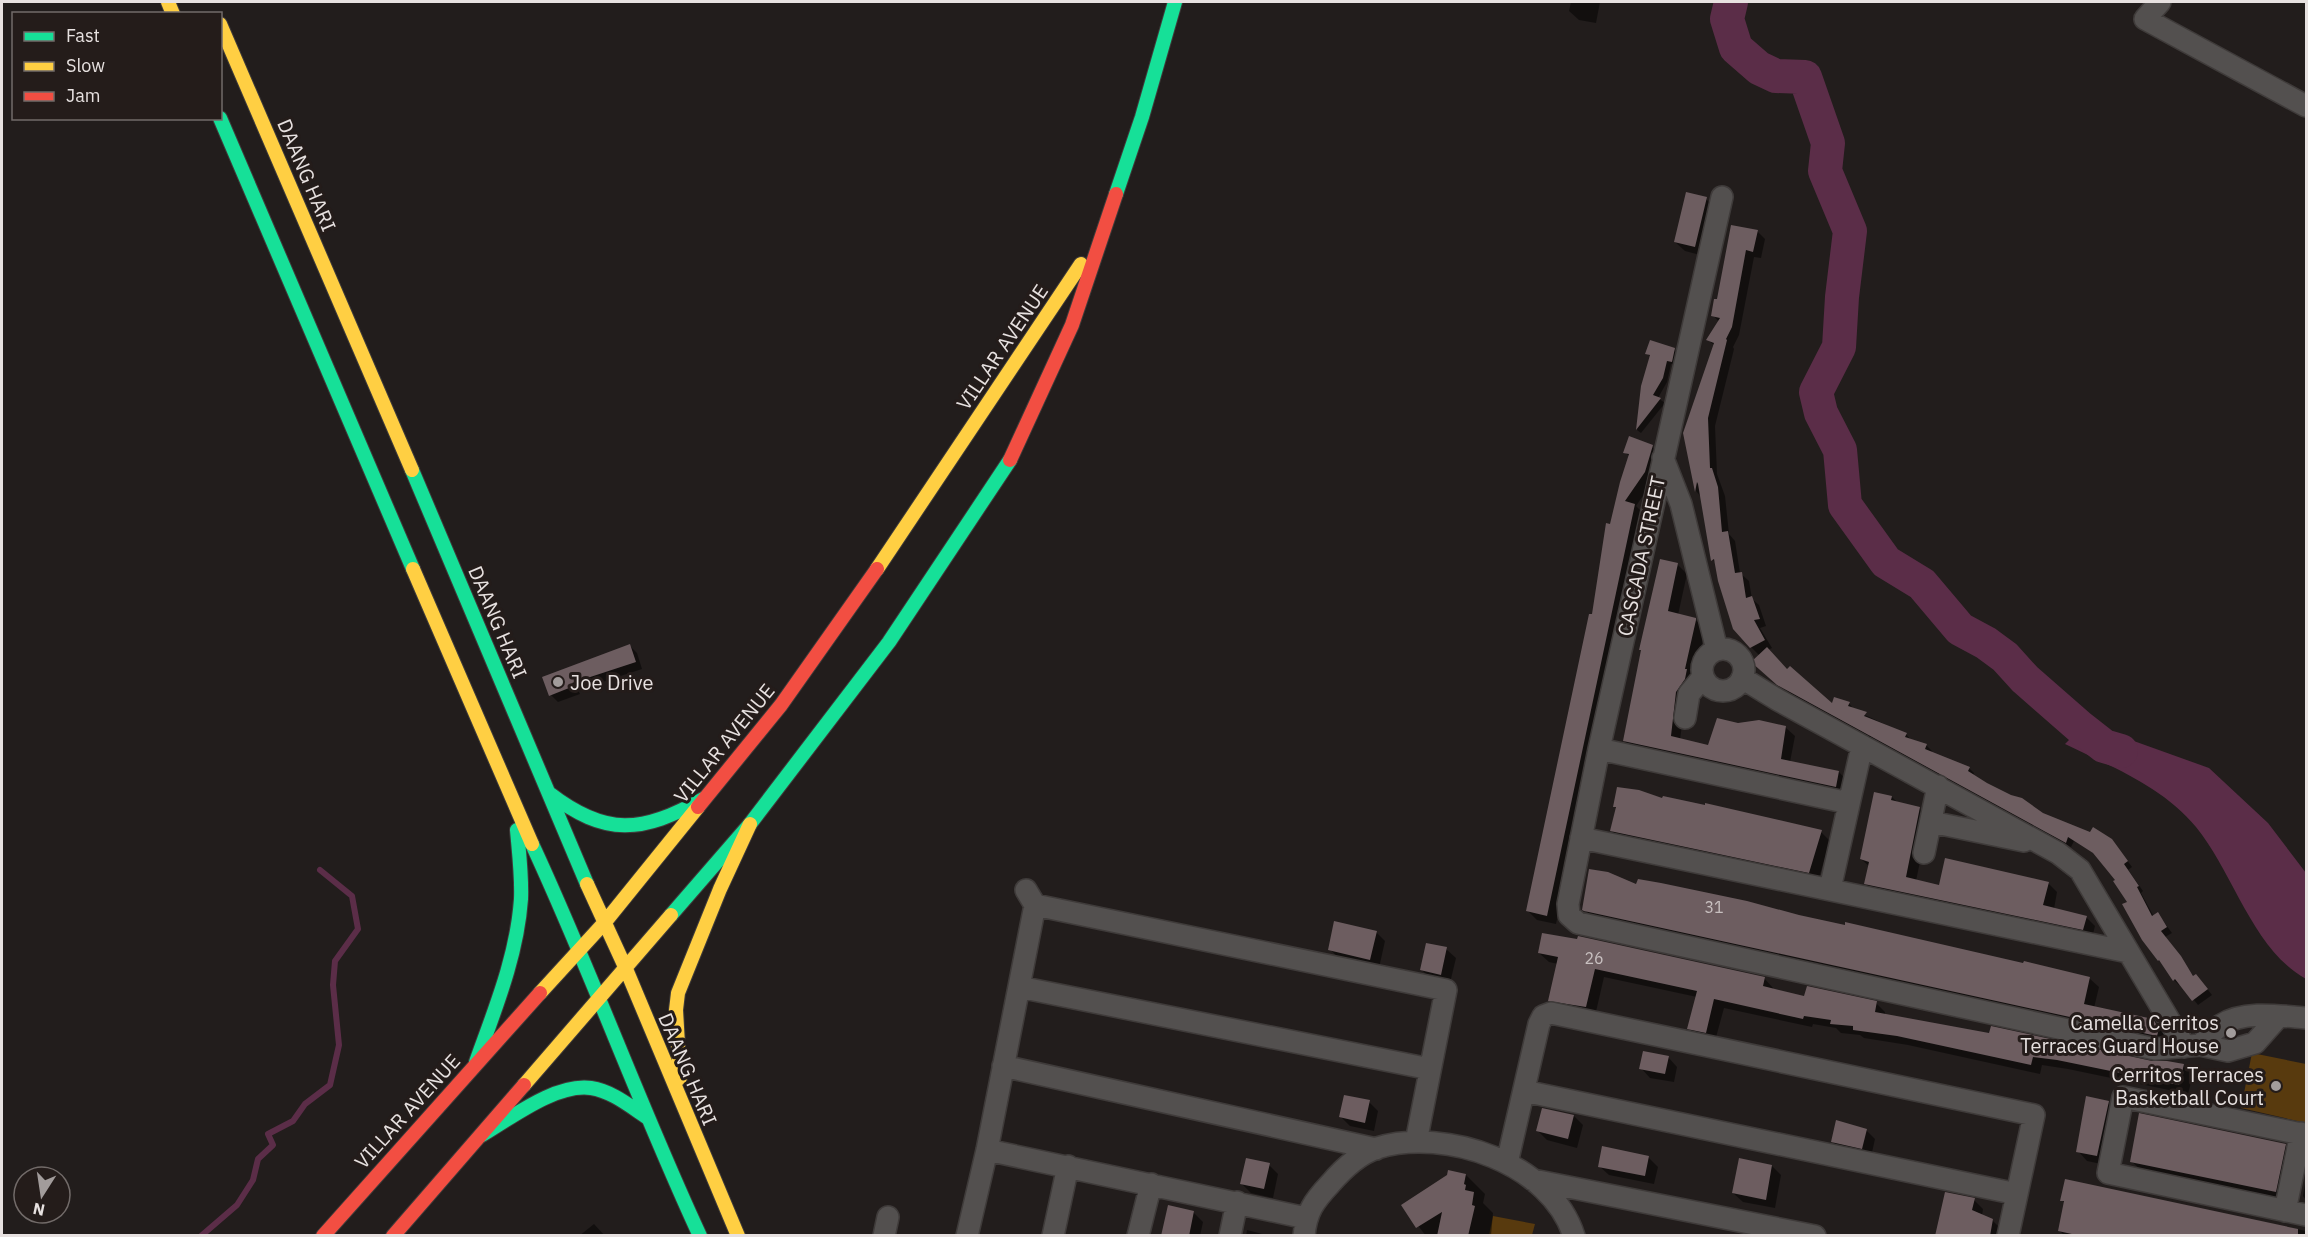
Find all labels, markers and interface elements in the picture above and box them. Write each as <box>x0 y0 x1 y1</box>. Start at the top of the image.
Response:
legend <box>12 12 222 120</box>
text: Fast <box>66 24 100 47</box>
text: Slow <box>66 54 105 77</box>
text: Jam <box>66 84 101 107</box>
street label: DAANG HARI <box>271 115 343 235</box>
street label: VILLAR AVENUE <box>950 279 1054 415</box>
street label: CASCADA STREET <box>1611 473 1671 639</box>
street label: DAANG HARI <box>462 562 534 682</box>
place label: Joe Drive <box>570 669 654 696</box>
marker: Joe Drive <box>551 675 565 689</box>
street label: VILLAR AVENUE <box>668 678 780 808</box>
house number: 31 <box>1704 897 1724 917</box>
house number: 26 <box>1584 948 1604 968</box>
street label: DAANG HARI <box>652 1009 724 1129</box>
place label: Camella Cerritos Terraces Guard House <box>2020 1009 2219 1059</box>
marker: Camella Cerritos Terraces Guard House <box>2224 1026 2238 1040</box>
street label: VILLAR AVENUE <box>348 1048 466 1174</box>
place label: Cerritos Terraces Basketball Court <box>2111 1061 2264 1111</box>
marker: Cerritos Terraces Basketball Court <box>2269 1079 2283 1093</box>
north arrow <box>12 1165 72 1225</box>
text: N <box>31 1199 47 1221</box>

